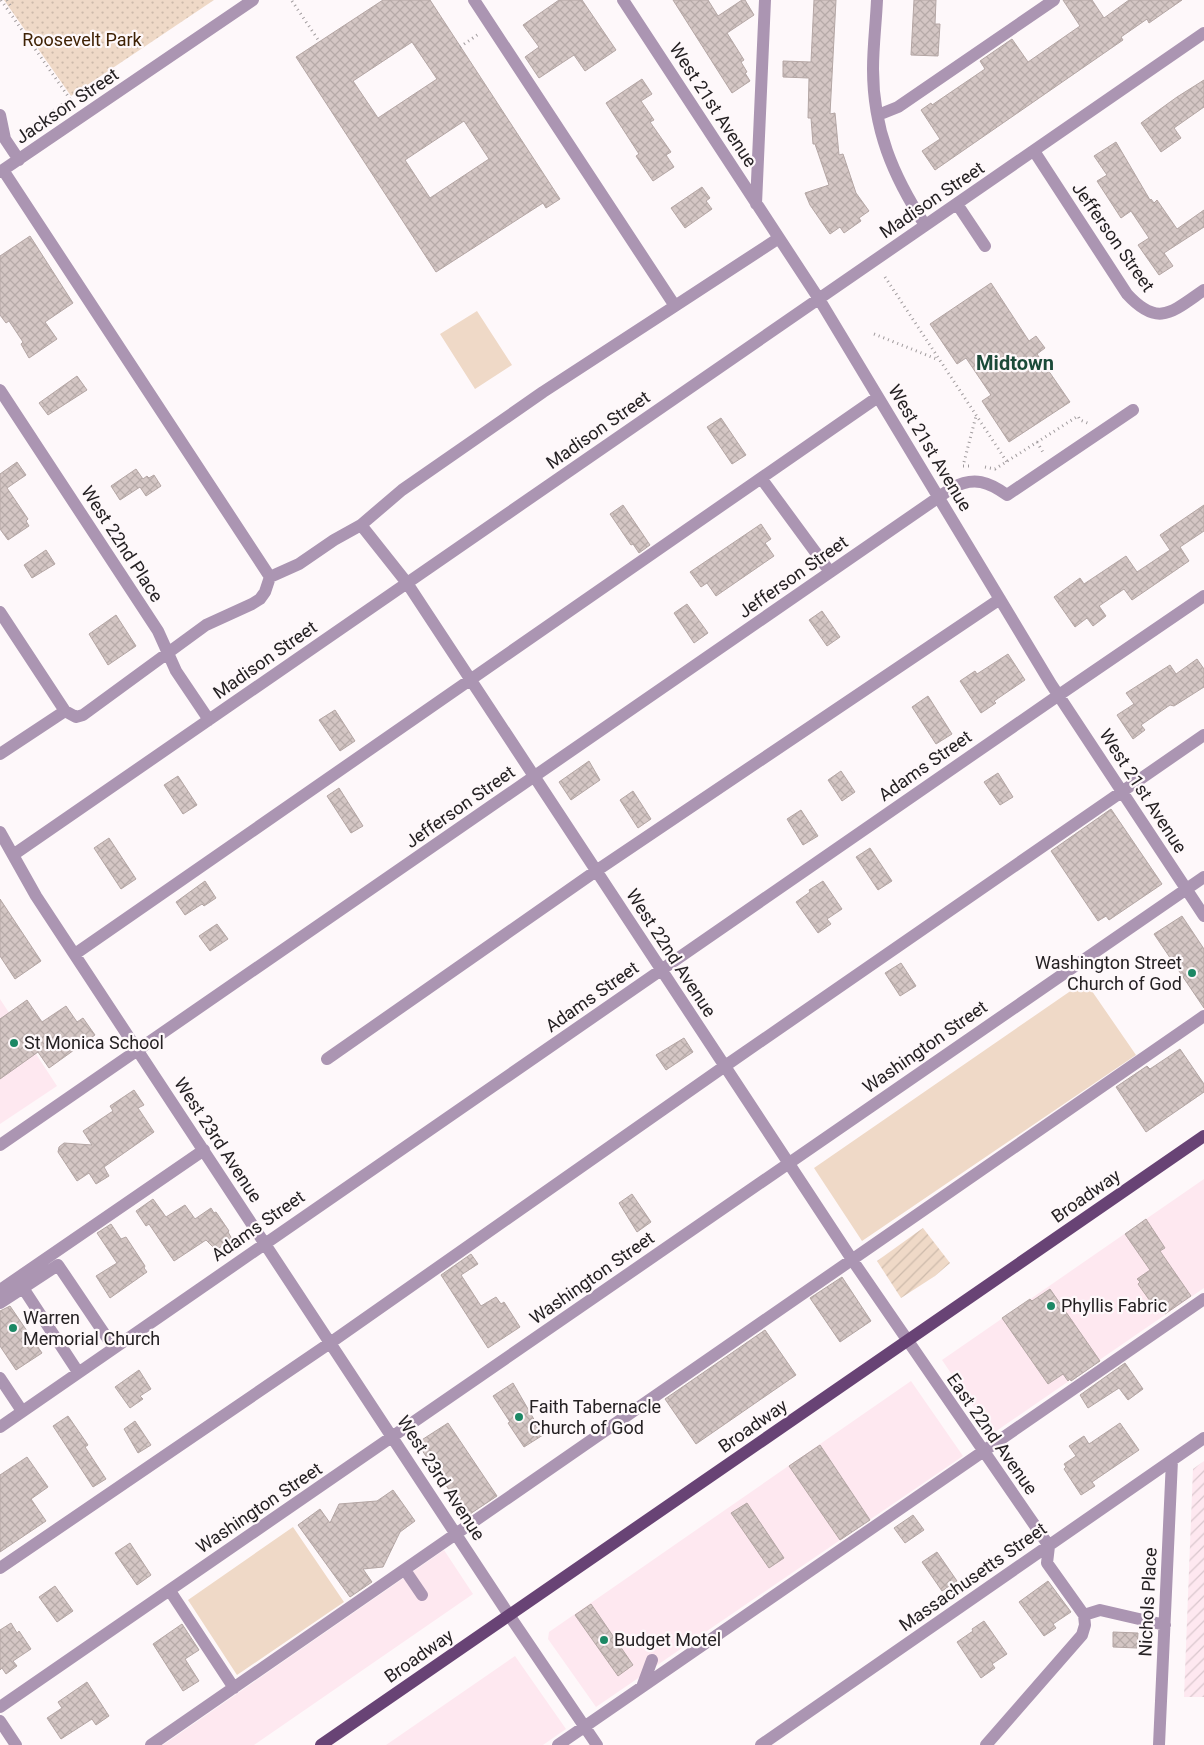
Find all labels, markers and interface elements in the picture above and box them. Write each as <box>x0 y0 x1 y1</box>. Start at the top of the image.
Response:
park label: Roosevelt Park <box>22 29 143 50</box>
street label: West 21st Avenue <box>666 39 761 171</box>
street label: Jackson Street <box>11 63 122 148</box>
street label: Madison Street <box>875 157 988 242</box>
street label: Jefferson Street <box>1068 178 1159 296</box>
district label: Midtown <box>976 351 1054 375</box>
street label: West 21st Avenue <box>884 381 976 515</box>
street label: Madison Street <box>542 386 654 473</box>
street label: West 22nd Place <box>77 482 168 606</box>
street label: Jefferson Street <box>734 531 852 622</box>
street label: Madison Street <box>209 616 321 703</box>
street label: West 21st Avenue <box>1096 725 1191 857</box>
street label: Adams Street <box>874 726 975 805</box>
street label: Jefferson Street <box>401 761 519 852</box>
street label: West 22nd Avenue <box>622 885 721 1021</box>
place label: Washington Street Church of God <box>1035 952 1182 994</box>
street label: Adams Street <box>541 957 642 1036</box>
marker: Washington Street Church of God <box>1186 967 1198 979</box>
street label: Washington Street <box>858 996 991 1097</box>
place label: St Monica School <box>24 1032 164 1053</box>
marker: St Monica School <box>8 1037 20 1049</box>
street label: West 23rd Avenue <box>170 1073 267 1206</box>
street label: Broadway <box>1047 1164 1125 1227</box>
street label: Adams Street <box>207 1186 308 1265</box>
street label: Washington Street <box>525 1227 658 1328</box>
place label: Phyllis Fabric <box>1061 1295 1167 1316</box>
marker: Phyllis Fabric <box>1045 1300 1057 1312</box>
place label: Warren Memorial Church <box>23 1307 160 1349</box>
marker: Warren Memorial Church <box>7 1322 19 1334</box>
street label: East 22nd Avenue <box>943 1369 1042 1498</box>
street label: Broadway <box>714 1394 792 1457</box>
place label: Faith Tabernacle Church of God <box>529 1396 661 1438</box>
street label: West 23rd Avenue <box>393 1411 490 1544</box>
marker: Faith Tabernacle Church of God <box>513 1411 525 1423</box>
street label: Washington Street <box>192 1458 326 1557</box>
street label: Massachusetts Street <box>895 1518 1050 1635</box>
street label: Nichols Place <box>1134 1547 1161 1657</box>
street label: Broadway <box>380 1624 458 1687</box>
place label: Budget Motel <box>614 1629 721 1650</box>
marker: Budget Motel <box>598 1634 610 1646</box>

